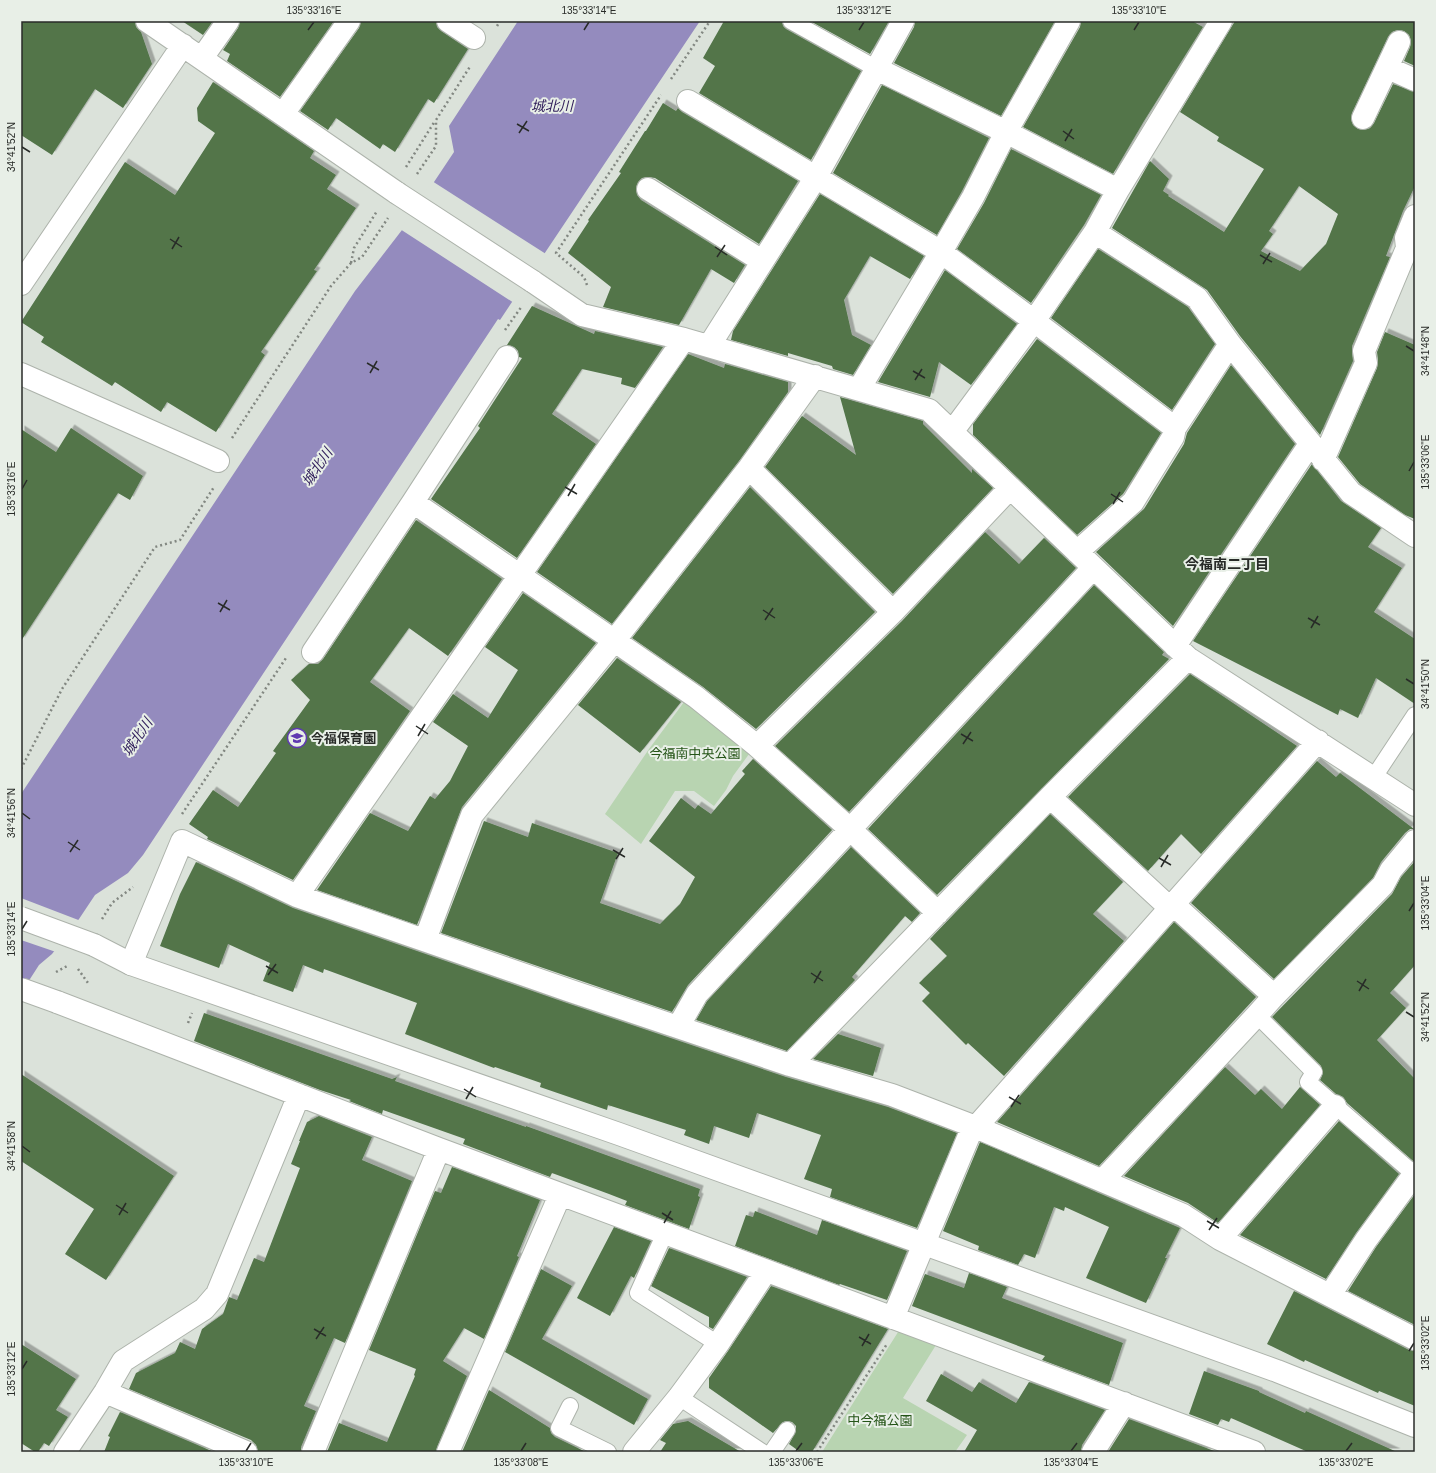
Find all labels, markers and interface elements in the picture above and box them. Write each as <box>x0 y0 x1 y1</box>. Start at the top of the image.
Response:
text: 135°33'16"E <box>286 5 342 16</box>
text: 135°33'14"E <box>561 5 617 16</box>
text: 135°33'12"E <box>836 5 892 16</box>
text: 135°33'10"E <box>1111 5 1167 16</box>
water label: 城北川 <box>531 98 575 114</box>
text: 34°41'52"N <box>6 122 17 172</box>
text: 34°41'48"N <box>1420 326 1431 376</box>
text: 135°33'06"E <box>1420 434 1431 490</box>
water label: 城北川 <box>299 443 336 489</box>
text: 135°33'16"E <box>6 461 17 517</box>
district label: 今福南二丁目 <box>1185 556 1269 572</box>
text: 34°41'50"N <box>1420 659 1431 709</box>
water label: 城北川 <box>119 713 156 759</box>
school or university icon: 今福保育園 <box>286 727 308 749</box>
place label: 今福保育園 <box>311 731 376 746</box>
park label: 今福南中央公園 <box>649 746 741 761</box>
text: 34°41'56"N <box>6 788 17 838</box>
text: 135°33'04"E <box>1420 875 1431 931</box>
text: 135°33'14"E <box>6 901 17 957</box>
text: 34°41'52"N <box>1420 992 1431 1042</box>
text: 34°41'58"N <box>6 1121 17 1171</box>
text: 135°33'02"E <box>1420 1315 1431 1371</box>
text: 135°33'12"E <box>6 1341 17 1397</box>
park label: 中今福公園 <box>847 1413 913 1428</box>
text: 135°33'10"E <box>218 1457 274 1468</box>
text: 135°33'08"E <box>493 1457 549 1468</box>
text: 135°33'06"E <box>768 1457 824 1468</box>
text: 135°33'04"E <box>1043 1457 1099 1468</box>
text: 135°33'02"E <box>1318 1457 1374 1468</box>

